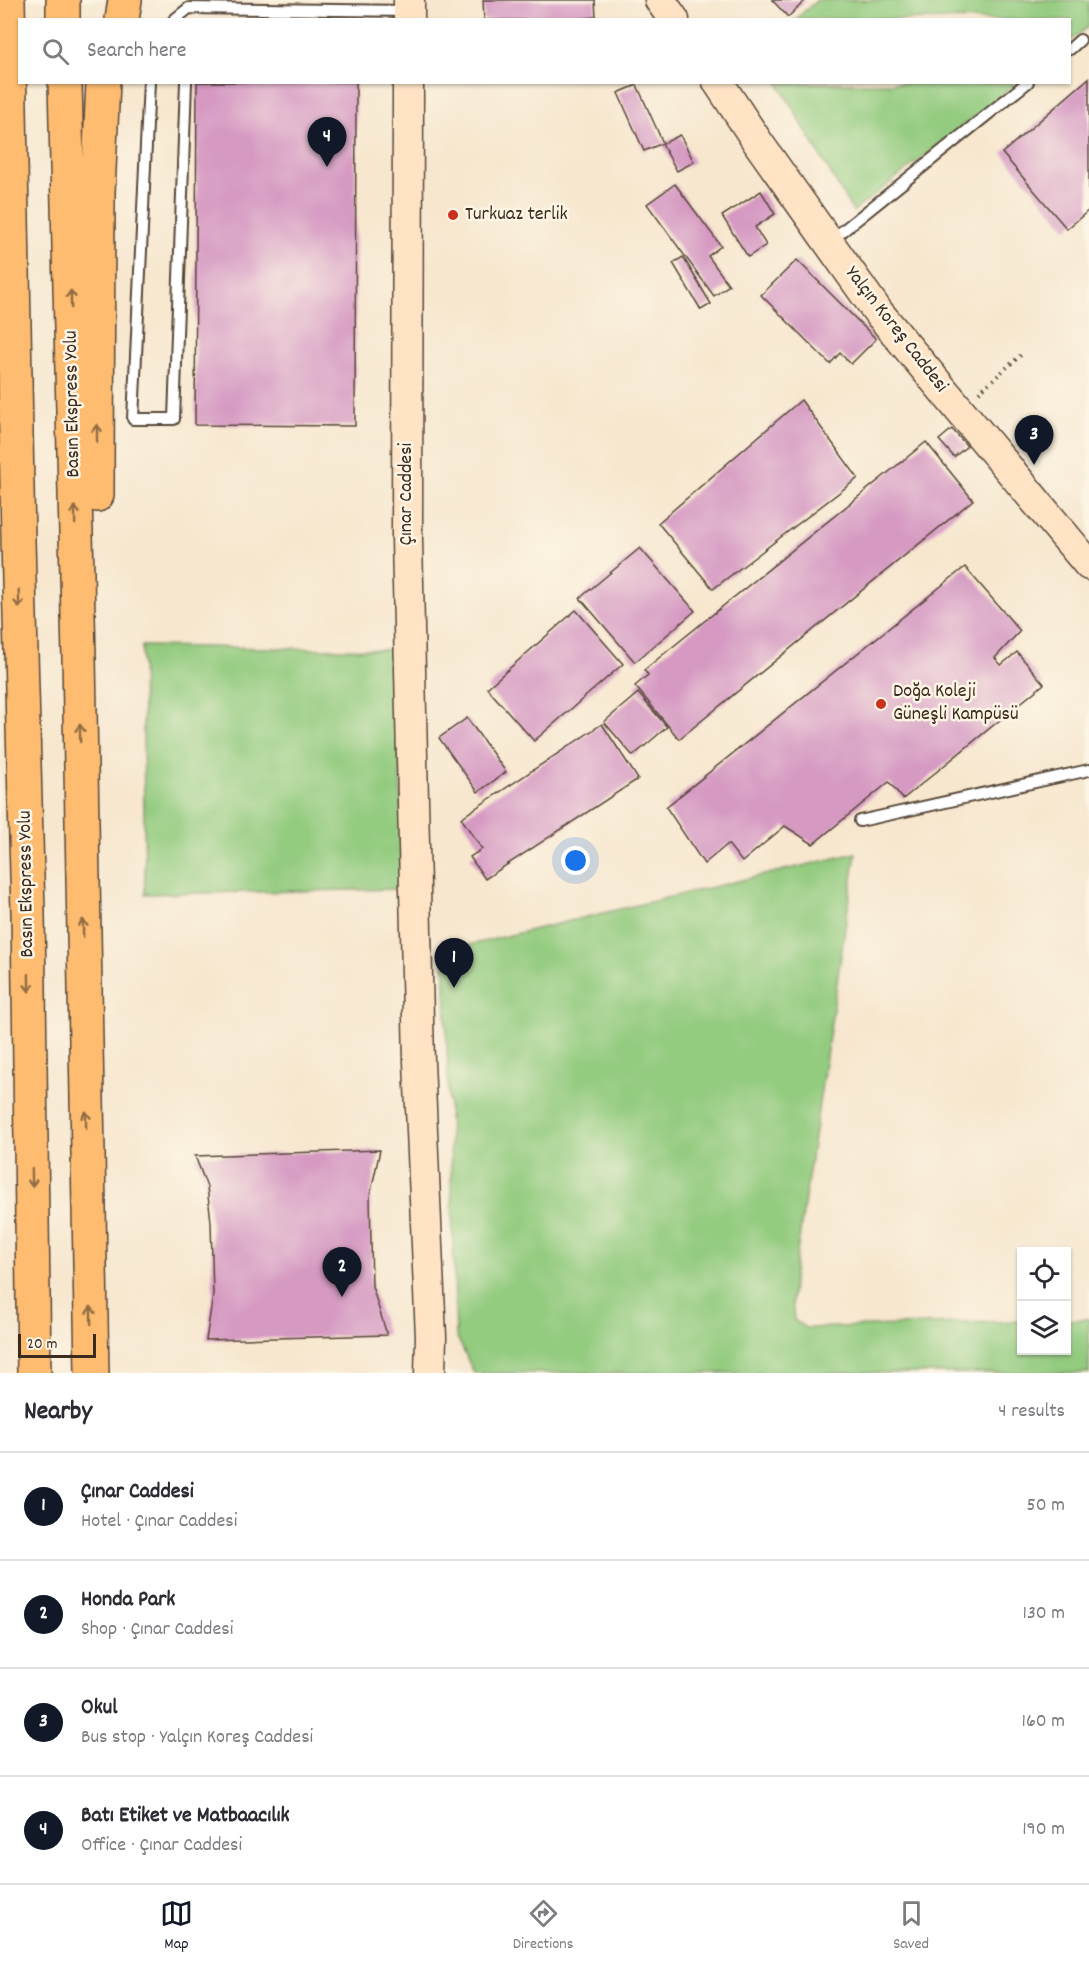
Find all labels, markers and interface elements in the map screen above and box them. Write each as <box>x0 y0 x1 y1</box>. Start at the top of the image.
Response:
search box <box>18 18 1071 84</box>
icon: search <box>39 35 72 68</box>
text: Search here <box>87 36 186 67</box>
pin: 4 <box>308 118 346 167</box>
place label: Turkuaz terlik <box>465 201 568 229</box>
marker: Turkuaz terlik <box>446 208 460 222</box>
street label: Yalçın Koreş Caddesi <box>838 261 954 399</box>
one-way arrow <box>65 289 76 309</box>
street label: Basın Ekspress Yolu <box>58 330 88 478</box>
pin: 3 <box>1014 416 1054 465</box>
one-way arrow <box>91 423 103 443</box>
street label: Çınar Caddesi <box>393 442 421 545</box>
one-way arrow <box>70 505 81 525</box>
one-way arrow <box>14 589 25 609</box>
place label: Doğa Koleji Güneşli Kampüsü <box>893 678 1019 729</box>
marker: Doğa Koleji Güneşli Kampüsü <box>874 697 888 711</box>
one-way arrow <box>74 724 86 744</box>
street label: Basın Ekspress Yolu <box>12 810 42 958</box>
your location <box>561 846 590 875</box>
one-way arrow <box>77 919 89 939</box>
pin: 1 <box>434 938 474 988</box>
one-way arrow <box>23 972 35 992</box>
one-way arrow <box>80 1110 92 1130</box>
one-way arrow <box>26 1167 38 1187</box>
map controls <box>1017 1247 1071 1355</box>
button: locate <box>1017 1247 1071 1301</box>
pin: 2 <box>322 1248 362 1297</box>
button: layers <box>1017 1301 1071 1355</box>
one-way arrow <box>85 1305 96 1325</box>
scale bar <box>18 1331 96 1358</box>
text: 20 m <box>27 1333 57 1356</box>
text: Nearby <box>24 1394 92 1431</box>
text: 4 results <box>998 1398 1065 1426</box>
text: Çınar Caddesi <box>81 1477 194 1508</box>
text: 1 <box>41 1492 46 1520</box>
text: 50 m <box>1027 1492 1065 1520</box>
text: Hotel · Çınar Caddesi <box>81 1508 237 1536</box>
text: Honda Park <box>81 1585 175 1616</box>
text: 2 <box>39 1600 48 1628</box>
text: 130 m <box>1023 1600 1065 1628</box>
text: Shop · Çınar Caddesi <box>81 1616 233 1644</box>
text: Okul <box>81 1693 117 1724</box>
text: 3 <box>39 1708 48 1736</box>
text: 160 m <box>1022 1708 1065 1736</box>
text: Bus stop · Yalçın Koreş Caddesi <box>81 1724 313 1752</box>
text: Batı Etiket ve Matbaacılık <box>81 1801 290 1832</box>
text: 4 <box>39 1816 48 1844</box>
text: 190 m <box>1022 1816 1065 1844</box>
text: Office · Çınar Caddesi <box>81 1832 242 1860</box>
tab: Map <box>160 1897 193 1956</box>
tab: Directions <box>513 1897 573 1956</box>
tab: Saved <box>893 1897 929 1956</box>

